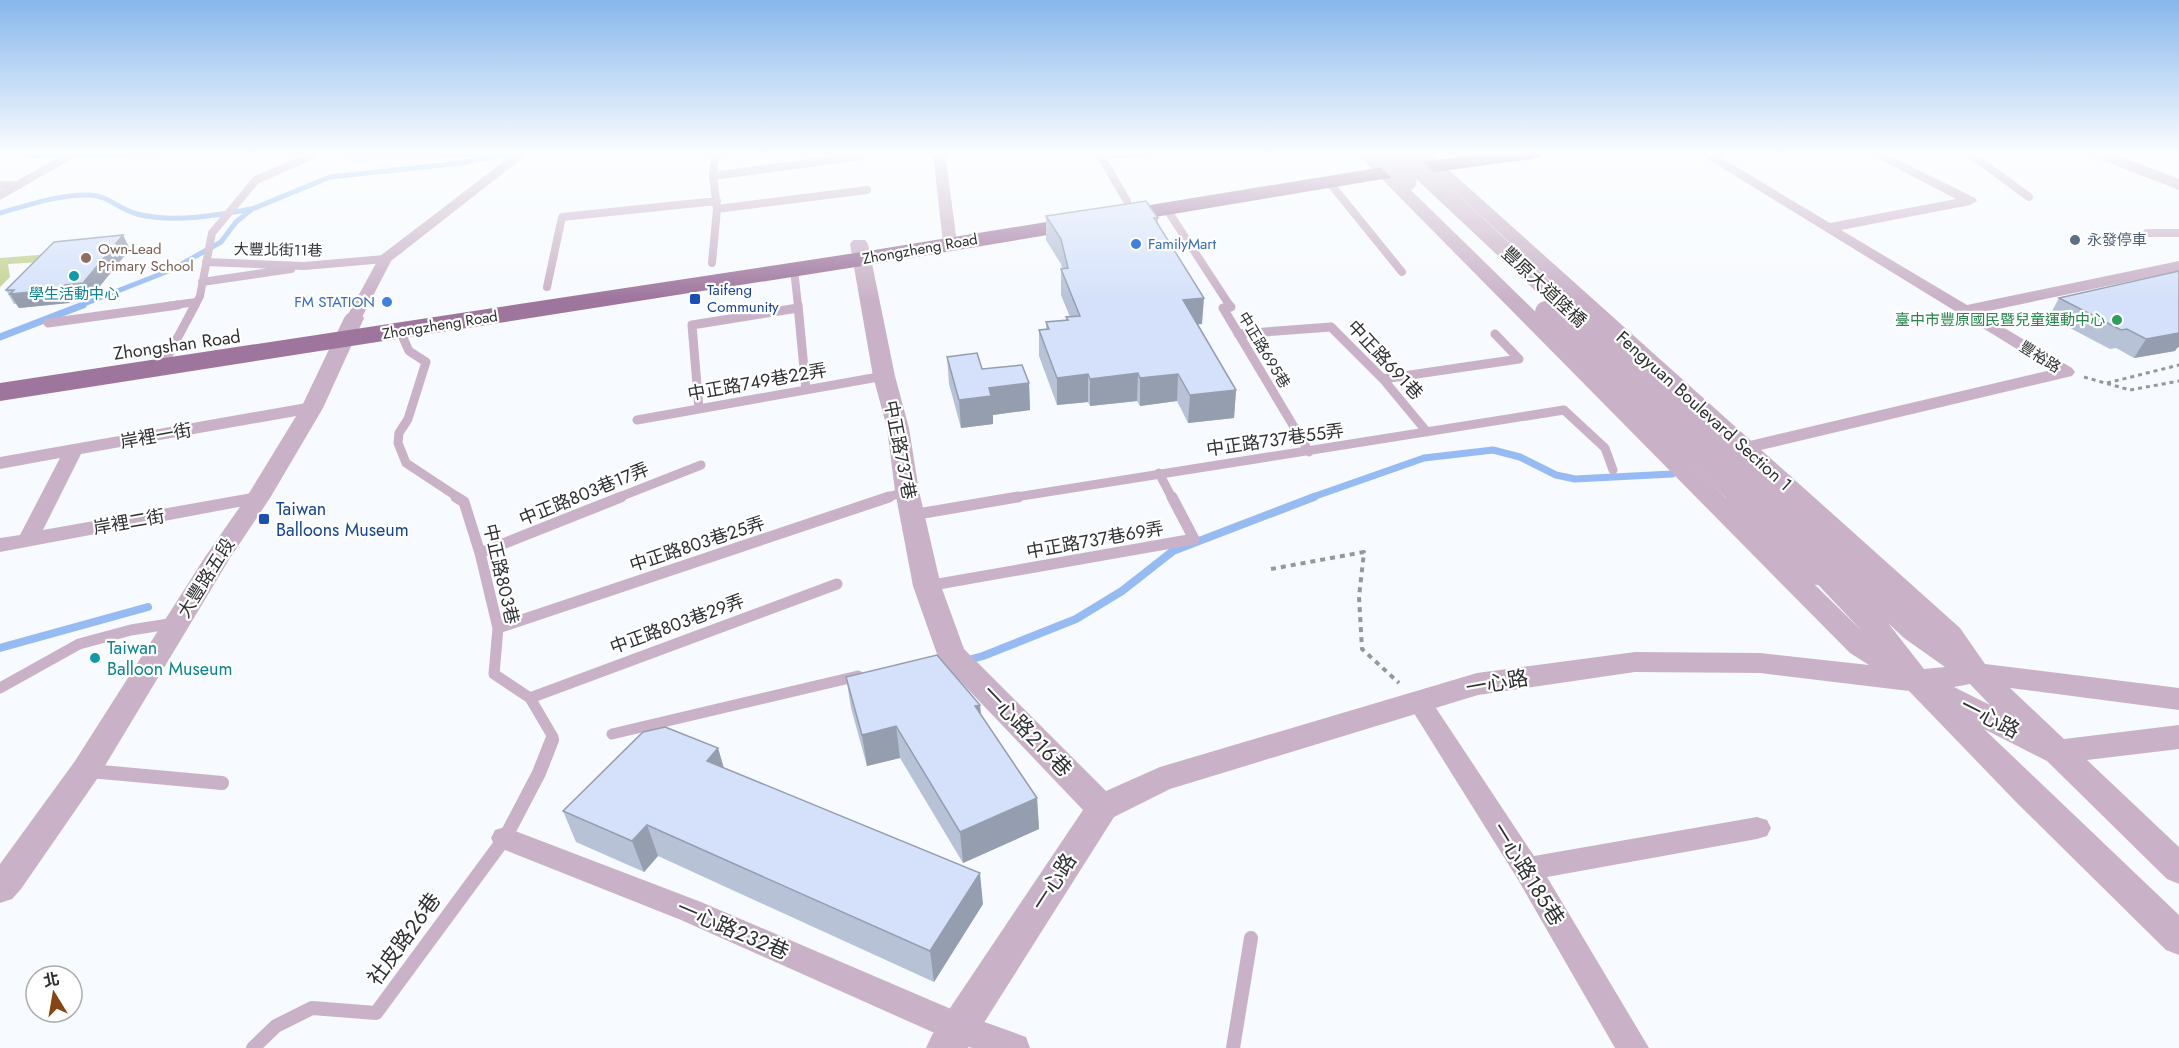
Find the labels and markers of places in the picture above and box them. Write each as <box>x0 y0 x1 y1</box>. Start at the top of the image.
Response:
place label: 永發停車 <box>2087 229 2147 251</box>
place label: FamilyMart <box>1148 233 1216 255</box>
marker: 永發停車 <box>2068 233 2082 247</box>
marker: FamilyMart <box>1129 237 1143 251</box>
place label: Own-Lead Primary School <box>98 238 194 277</box>
marker: Own-Lead Primary School <box>79 251 93 265</box>
marker: 學生活動中心 <box>67 269 81 283</box>
place label: Taifeng Community <box>707 279 779 318</box>
place label: 學生活動中心 <box>29 283 119 305</box>
place label: FM STATION <box>294 291 375 313</box>
marker: Taifeng Community <box>688 292 702 306</box>
marker: FM STATION <box>380 295 394 309</box>
place label: 臺中市豐原國民暨兒童運動中心 <box>1895 309 2105 331</box>
marker: 臺中市豐原國民暨兒童運動中心 <box>2110 313 2124 327</box>
place label: Taiwan Balloons Museum <box>276 496 409 543</box>
marker: Taiwan Balloons Museum <box>257 512 271 526</box>
place label: Taiwan Balloon Museum <box>107 635 233 682</box>
marker: Taiwan Balloon Museum <box>88 651 102 665</box>

